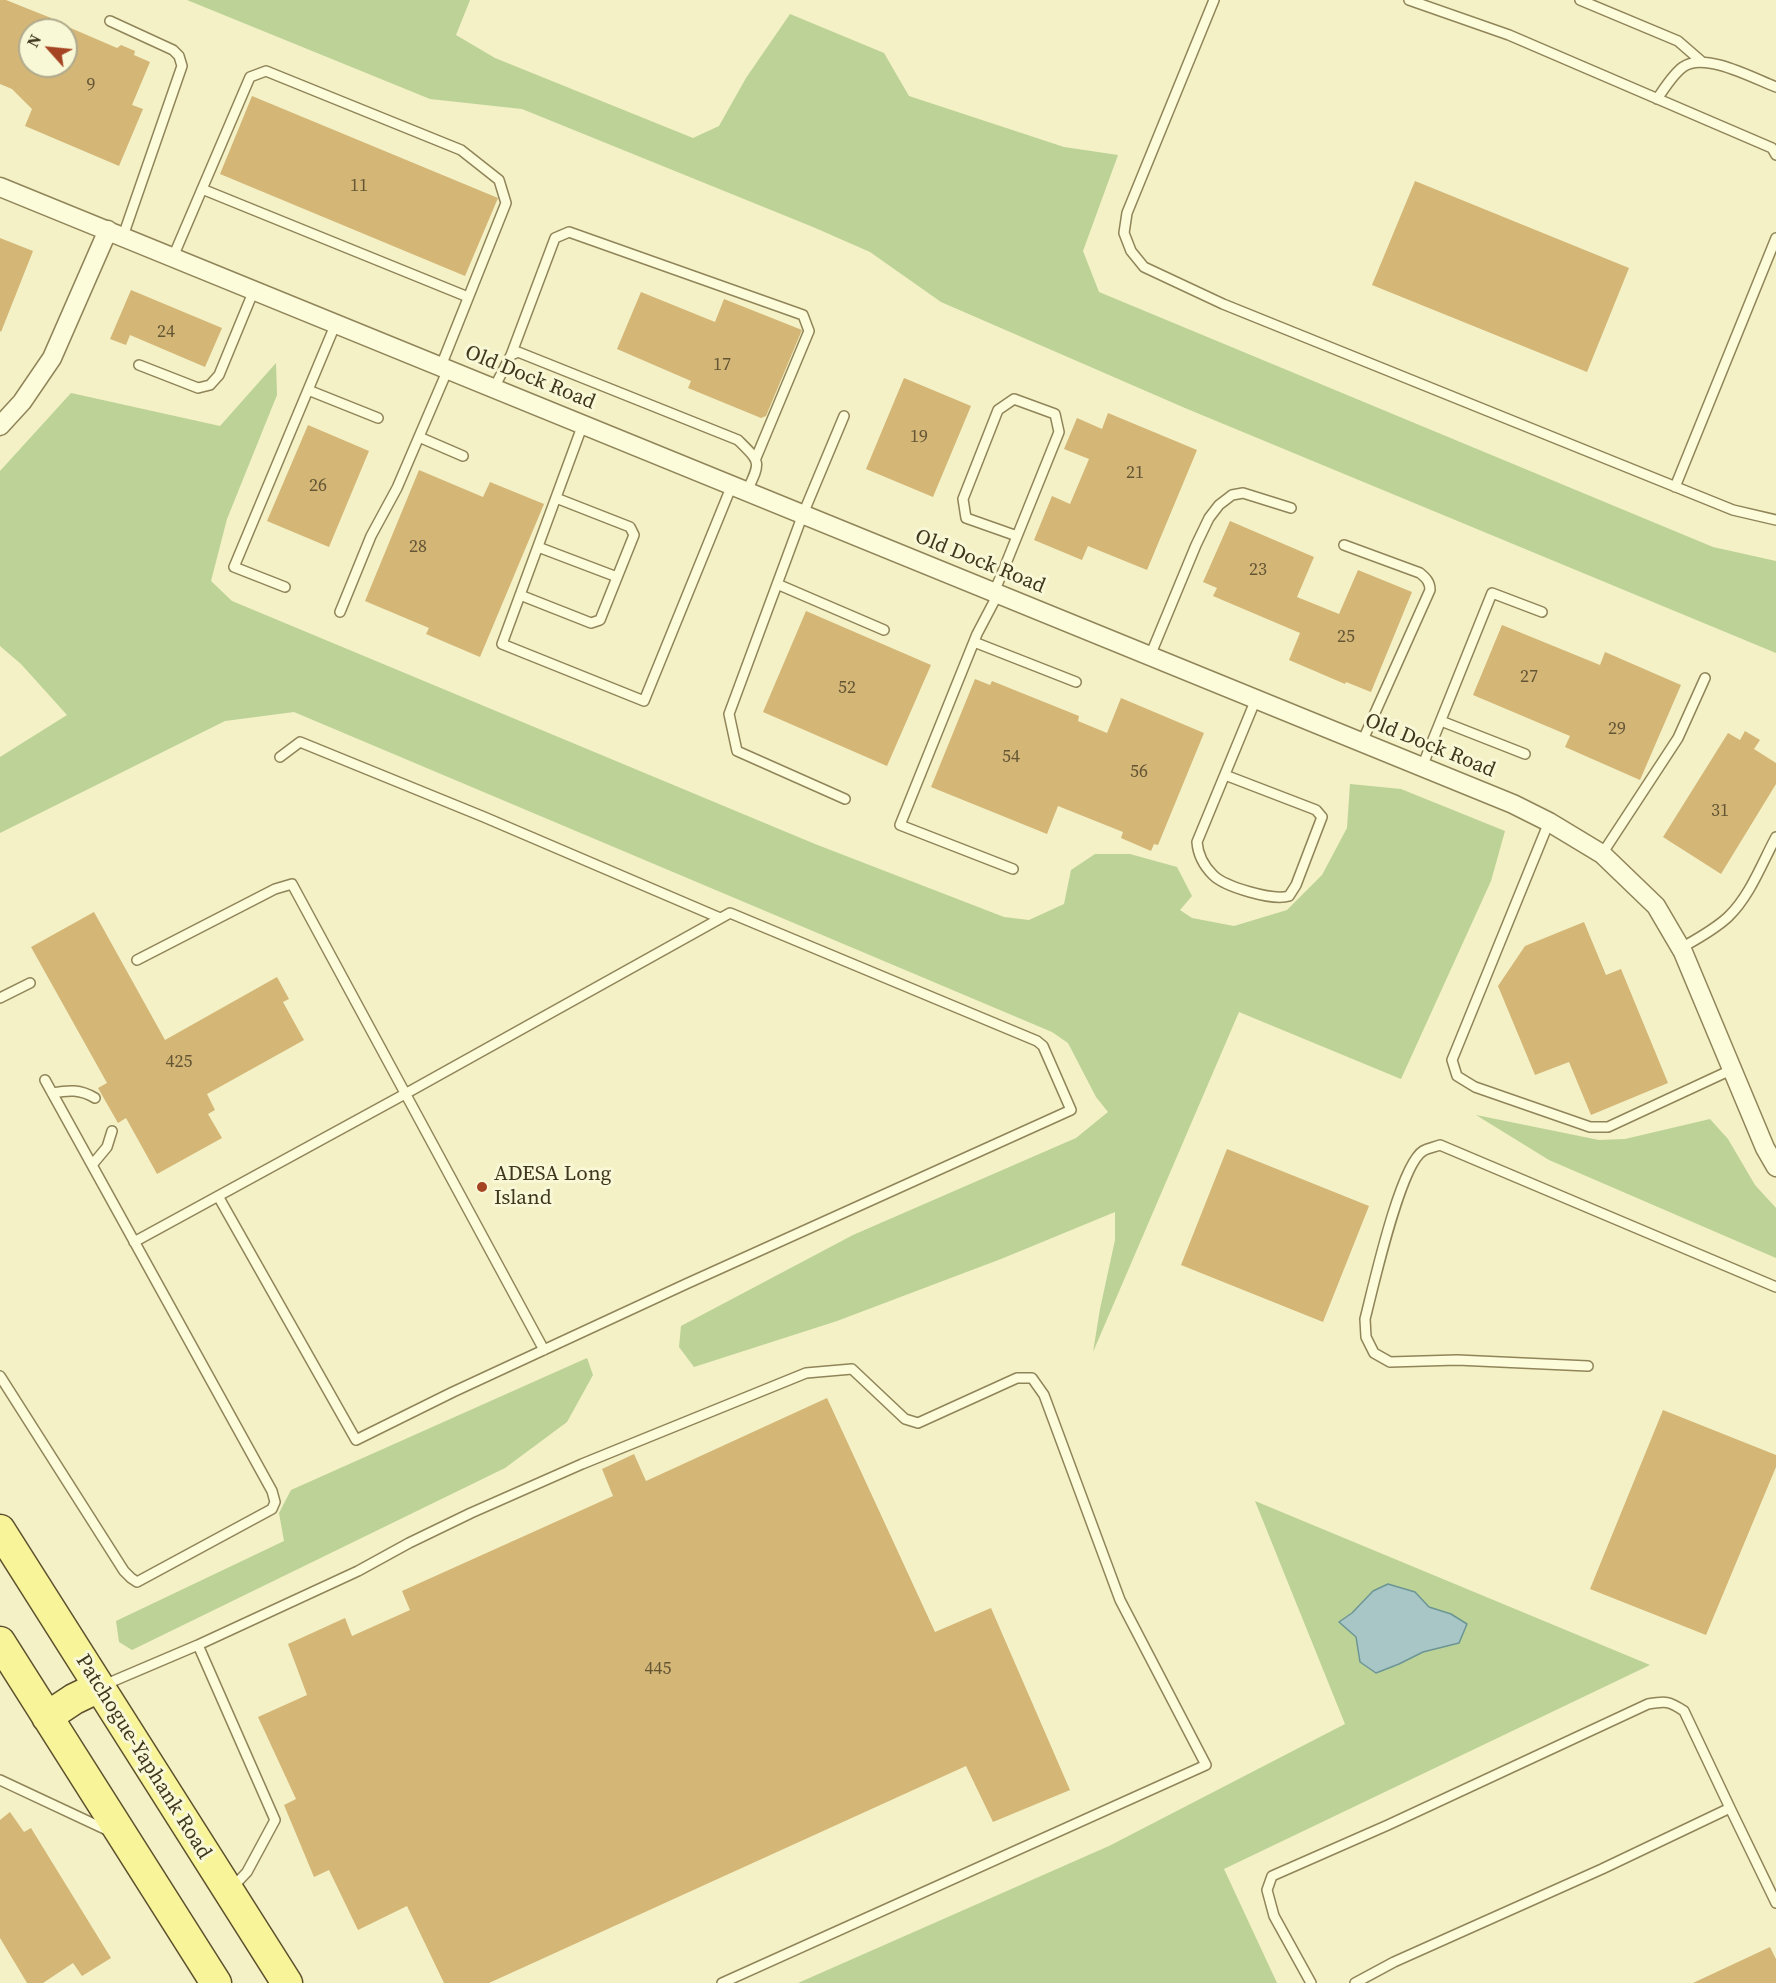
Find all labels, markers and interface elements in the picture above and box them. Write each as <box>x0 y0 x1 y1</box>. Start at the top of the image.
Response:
north arrow <box>18 18 78 78</box>
text: N <box>21 31 46 51</box>
house number: 9 <box>87 74 95 96</box>
house number: 11 <box>350 175 368 197</box>
house number: 24 <box>157 321 175 343</box>
street label: Old Dock Road <box>461 340 599 416</box>
house number: 17 <box>713 354 731 376</box>
house number: 19 <box>910 426 928 448</box>
house number: 21 <box>1126 462 1144 484</box>
house number: 26 <box>309 475 327 497</box>
street label: Old Dock Road <box>911 524 1049 600</box>
house number: 28 <box>409 536 427 558</box>
house number: 23 <box>1249 559 1267 581</box>
house number: 25 <box>1337 626 1355 648</box>
house number: 27 <box>1520 666 1538 688</box>
house number: 52 <box>838 677 856 699</box>
street label: Old Dock Road <box>1361 708 1499 784</box>
house number: 29 <box>1608 718 1626 740</box>
house number: 54 <box>1002 746 1020 768</box>
house number: 56 <box>1130 761 1148 783</box>
house number: 31 <box>1711 800 1729 822</box>
house number: 425 <box>166 1051 192 1073</box>
place label: ADESA Long Island <box>494 1162 611 1212</box>
marker: ADESA Long Island <box>475 1180 489 1194</box>
street label: Patchogue-Yaphank Road <box>70 1650 216 1864</box>
house number: 445 <box>645 1658 671 1680</box>

